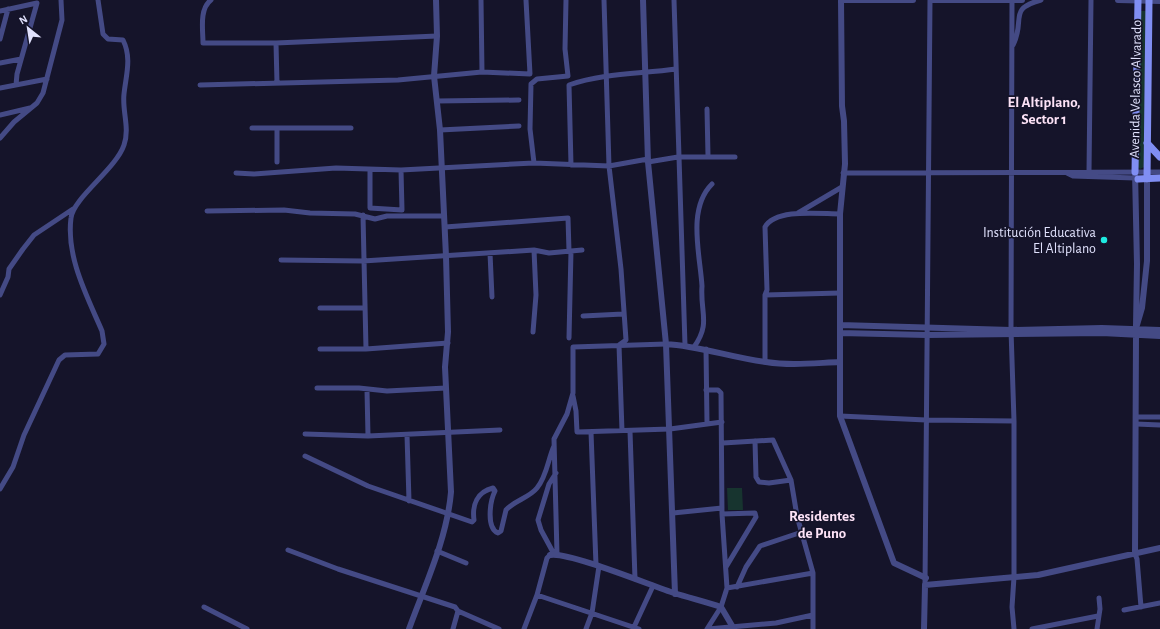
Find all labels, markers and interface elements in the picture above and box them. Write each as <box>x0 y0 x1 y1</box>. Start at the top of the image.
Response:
north arrow <box>8 8 48 48</box>
text: N <box>17 13 29 26</box>
street label: Avenida Velasco Alvarado <box>1128 19 1144 158</box>
district label: El Altiplano, Sector 1 <box>1007 95 1081 127</box>
place label: Institución Educativa El Altiplano <box>983 226 1097 256</box>
marker: Institución Educativa El Altiplano <box>1099 235 1109 245</box>
district label: Residentes de Puno <box>789 509 855 541</box>

